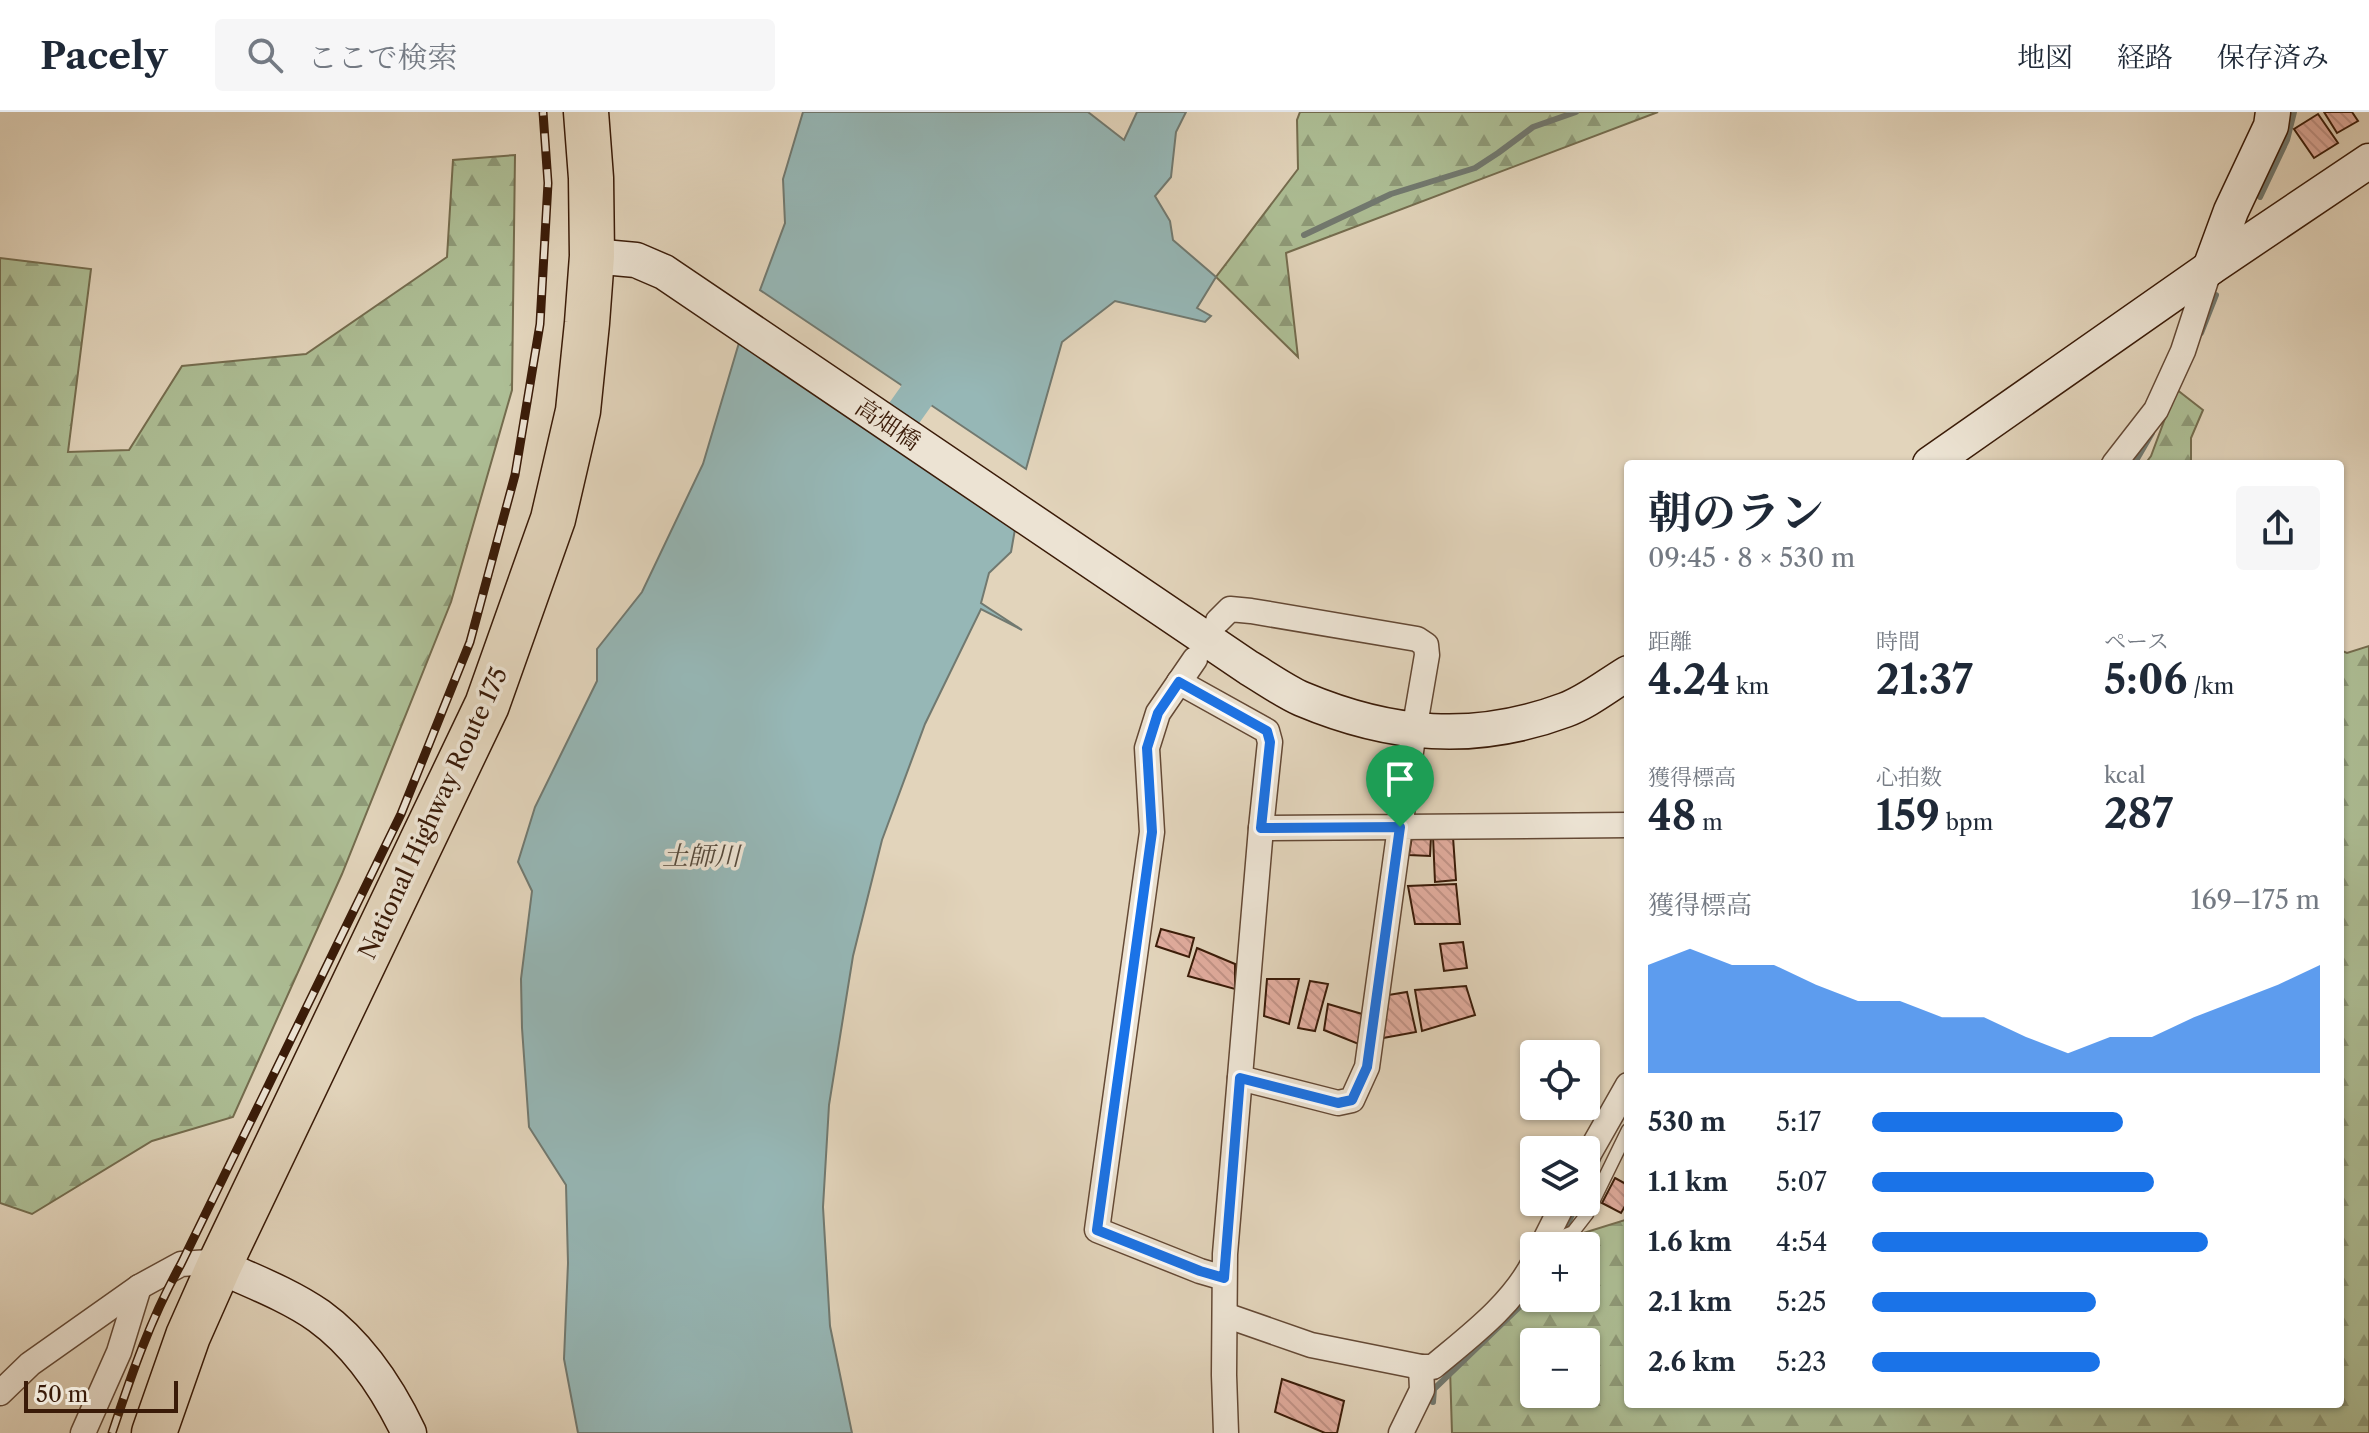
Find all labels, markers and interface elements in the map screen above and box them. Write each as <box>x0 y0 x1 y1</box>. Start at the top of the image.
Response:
search box <box>215 19 775 91</box>
text: Pacely <box>40 32 167 79</box>
icon: search <box>243 33 287 77</box>
text: ここで検索 <box>307 39 457 76</box>
text: 地図 <box>2017 40 2073 74</box>
text: 経路 <box>2117 40 2173 74</box>
text: 保存済み <box>2217 40 2329 74</box>
street label: 高畑橋 <box>850 392 926 456</box>
text: 朝のラン <box>1648 485 1824 539</box>
button: share <box>2236 486 2320 570</box>
text: 09:45 · 8 × 530 m <box>1648 542 1855 574</box>
text: 距離 <box>1648 628 1692 655</box>
text: 時間 <box>1876 628 1920 655</box>
text: ペース <box>2104 628 2169 655</box>
text: 4.24 <box>1648 655 1730 704</box>
text: 21:37 <box>1876 655 1973 704</box>
text: 5:06 <box>2104 655 2187 704</box>
street label: National Highway Route 175 <box>352 662 514 964</box>
text: km <box>1730 673 1769 700</box>
text: /km <box>2187 673 2234 700</box>
pin <box>1366 745 1434 827</box>
icon: arrive <box>1378 757 1422 801</box>
text: kcal <box>2104 762 2146 789</box>
text: 獲得標高 <box>1648 764 1736 791</box>
text: 心拍数 <box>1876 764 1942 791</box>
text: 287 <box>2104 789 2173 838</box>
text: 48 <box>1648 791 1696 840</box>
text: 159 <box>1876 791 1940 840</box>
text: m <box>1696 809 1723 836</box>
text: bpm <box>1940 809 1993 836</box>
water label: 土師川 <box>662 840 743 872</box>
text: 169–175 m <box>2191 884 2320 916</box>
text: 獲得標高 <box>1648 889 1752 921</box>
map controls <box>1520 1040 1600 1408</box>
button: locate <box>1520 1040 1600 1120</box>
text: 530 m <box>1648 1106 1726 1138</box>
text: 5:17 <box>1776 1106 1821 1138</box>
button: layers <box>1520 1136 1600 1216</box>
text: 1.1 km <box>1648 1166 1728 1198</box>
text: 5:07 <box>1776 1166 1827 1198</box>
text: 1.6 km <box>1648 1226 1732 1258</box>
text: 4:54 <box>1776 1226 1827 1258</box>
button: + <box>1520 1232 1600 1312</box>
text: 2.1 km <box>1648 1286 1732 1318</box>
text: 5:25 <box>1776 1286 1826 1318</box>
button: − <box>1520 1328 1600 1408</box>
text: 2.6 km <box>1648 1346 1736 1378</box>
text: 5:23 <box>1776 1346 1827 1378</box>
scale bar <box>24 1377 178 1413</box>
text: 50 m <box>36 1381 88 1408</box>

